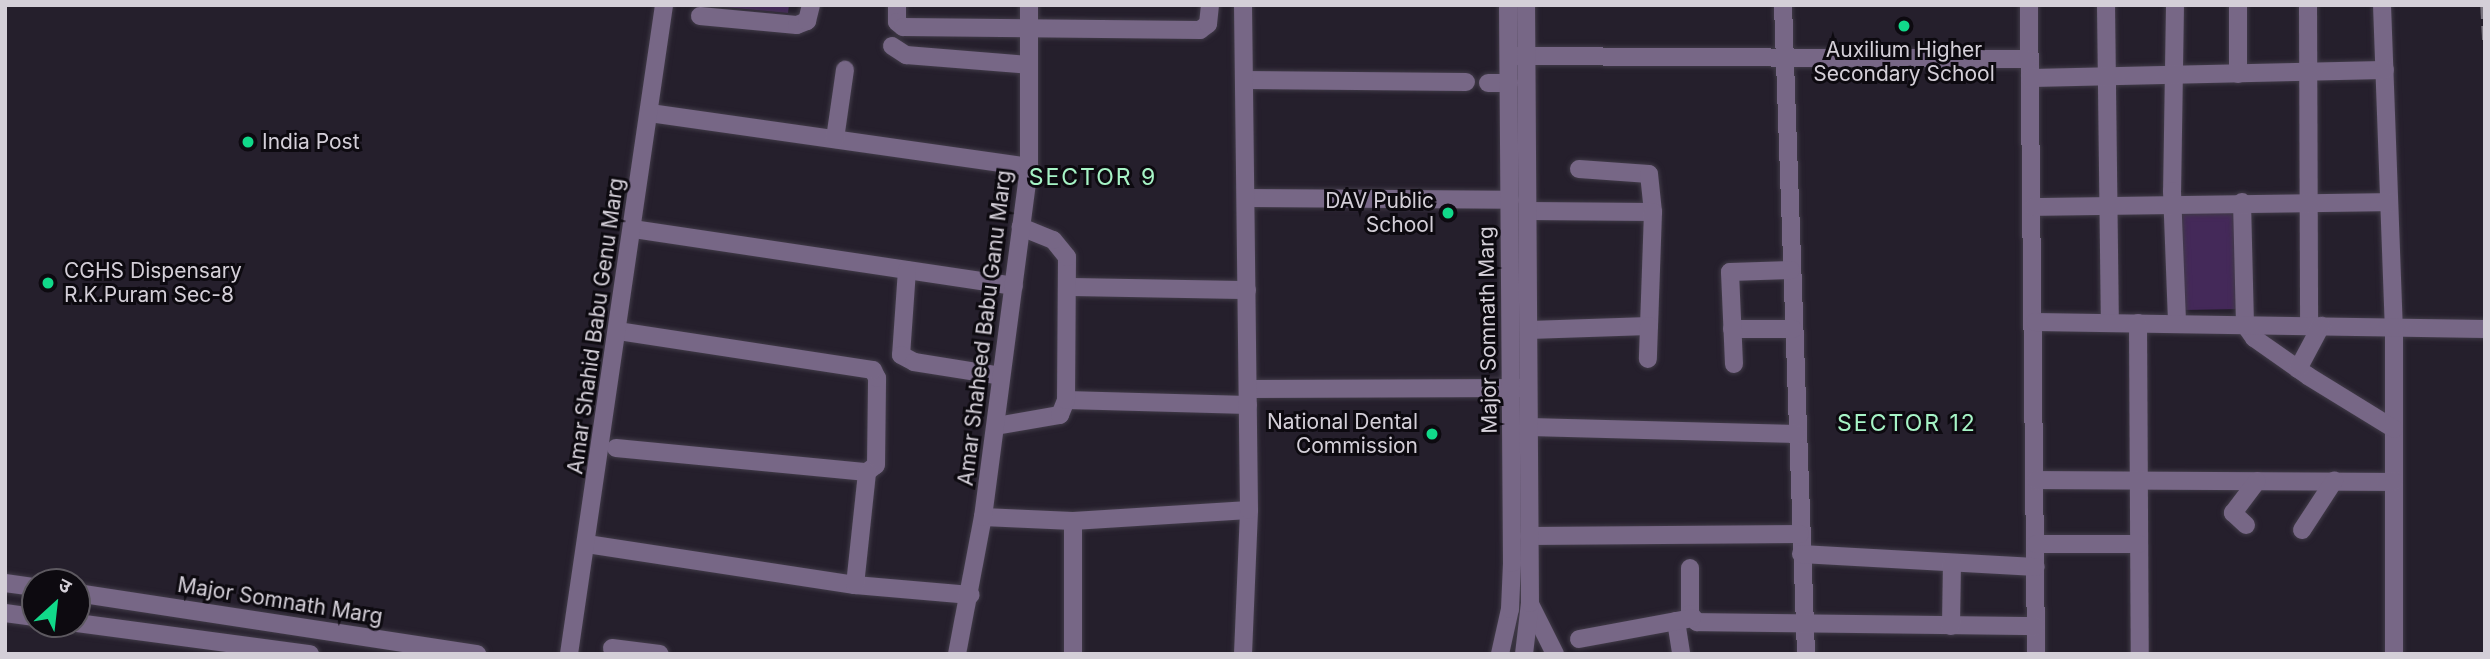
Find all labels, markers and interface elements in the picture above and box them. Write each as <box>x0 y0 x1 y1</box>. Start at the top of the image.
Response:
marker: Auxilium Higher Secondary School <box>1896 18 1912 34</box>
place label: Auxilium Higher Secondary School <box>1813 37 1995 87</box>
place label: India Post <box>262 129 360 155</box>
marker: India Post <box>240 134 256 150</box>
district label: SECTOR 9 <box>1030 163 1156 191</box>
street label: Amar Shaheed Babu Ganu Marg <box>953 169 1017 487</box>
street label: Amar Shahid Babu Genu Marg <box>563 176 629 476</box>
place label: DAV Public School <box>1325 188 1434 238</box>
marker: DAV Public School <box>1440 205 1456 221</box>
street label: Major Somnath Marg <box>1474 226 1502 434</box>
place label: CGHS Dispensary R.K.Puram Sec-8 <box>64 258 242 308</box>
marker: CGHS Dispensary R.K.Puram Sec-8 <box>38 273 58 293</box>
place label: National Dental Commission <box>1267 409 1418 459</box>
district label: SECTOR 12 <box>1838 409 1976 437</box>
marker: National Dental Commission <box>1424 426 1440 442</box>
north arrow <box>21 568 91 638</box>
street label: Major Somnath Marg <box>176 572 384 630</box>
text: उ <box>55 573 75 598</box>

